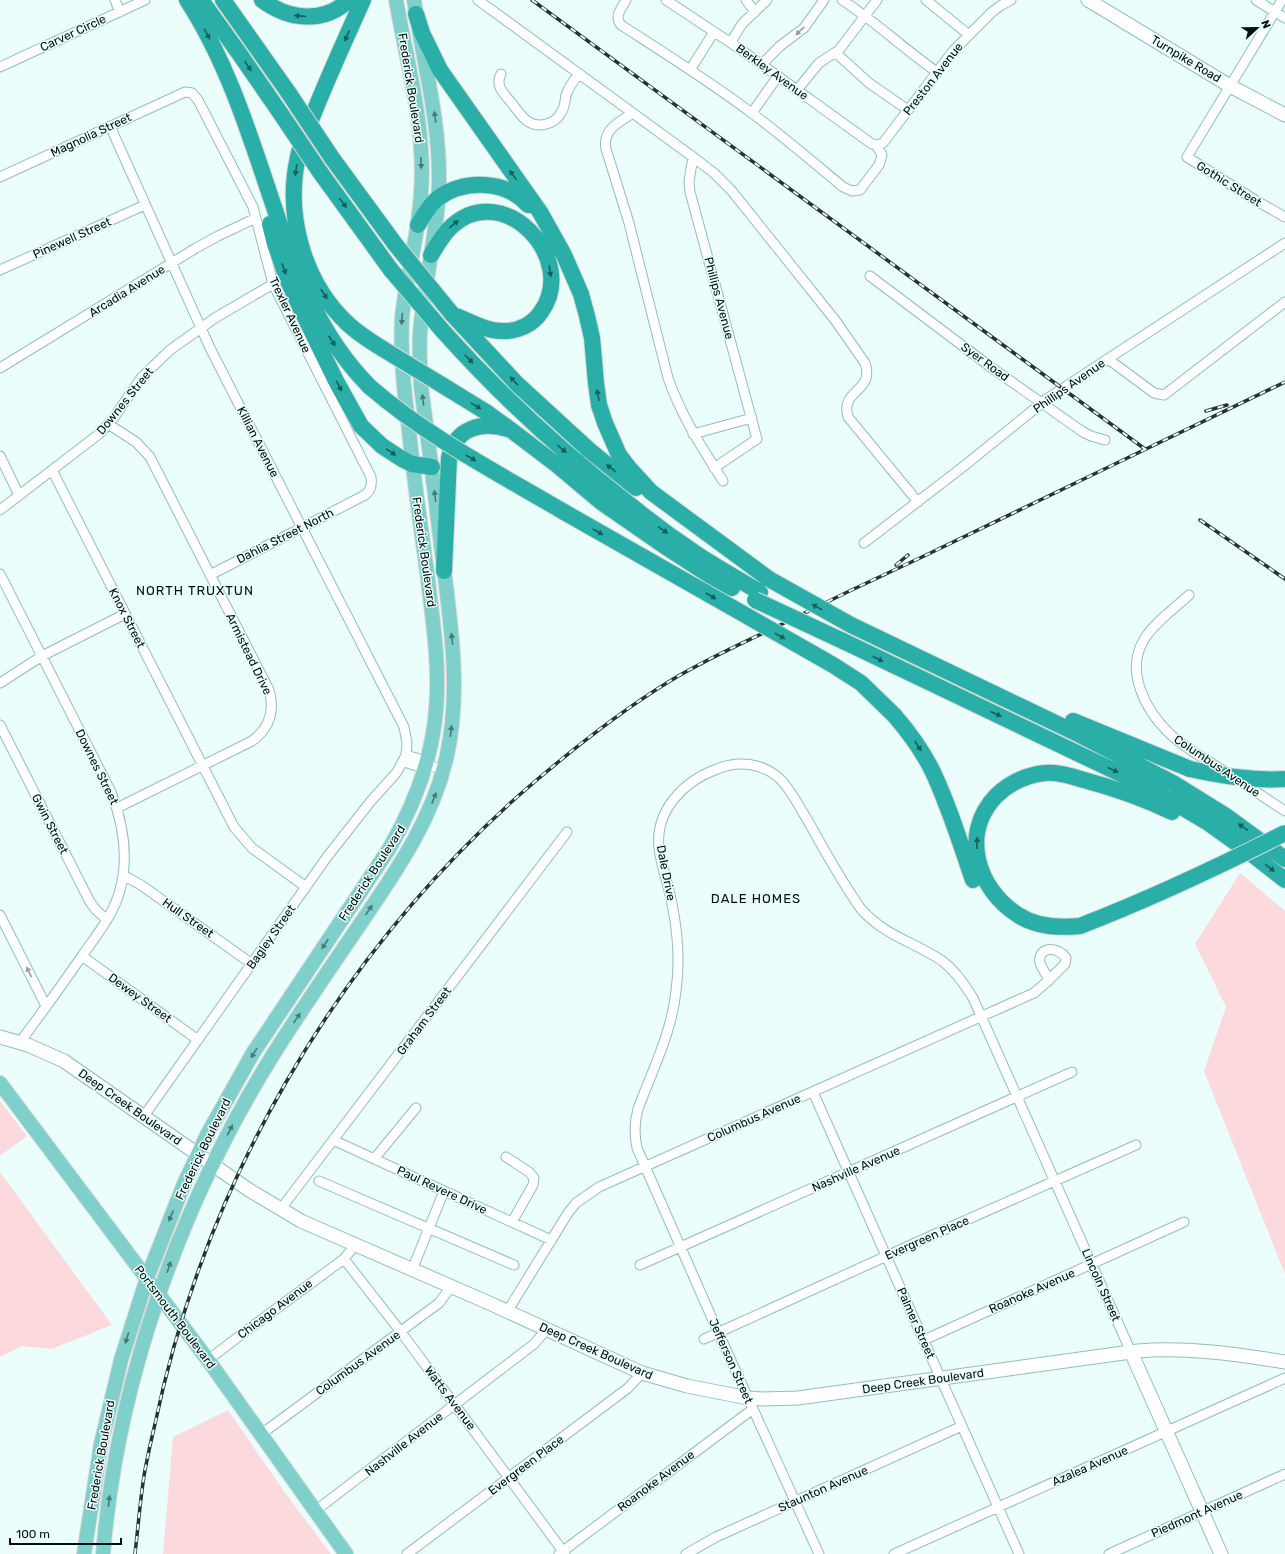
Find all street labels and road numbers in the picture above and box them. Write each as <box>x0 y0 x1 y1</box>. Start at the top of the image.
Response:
street label: Carver Circle <box>38 12 108 54</box>
street label: Frederick Boulevard <box>395 32 427 144</box>
street label: Turnpike Road <box>1148 33 1224 85</box>
street label: Preston Avenue <box>900 40 966 118</box>
street label: Berkley Avenue <box>733 41 811 103</box>
street label: Magnolia Street <box>48 110 134 160</box>
street label: Gothic Street <box>1194 158 1264 210</box>
street label: Pinewell Street <box>31 214 114 261</box>
street label: Phillips Avenue <box>701 255 737 341</box>
street label: Arcadia Avenue <box>86 262 168 320</box>
street label: Trexler Avenue <box>266 275 314 355</box>
street label: Syer Road <box>958 340 1012 384</box>
street label: Phillips Avenue <box>1030 356 1108 416</box>
street label: Downes Street <box>94 364 157 437</box>
street label: Killian Avenue <box>234 404 282 480</box>
street label: Frederick Boulevard <box>409 496 439 608</box>
street label: Dahlia Street North <box>234 505 336 567</box>
street label: Knox Street <box>106 586 148 651</box>
street label: Armistead Drive <box>223 611 275 697</box>
street label: Downes Street <box>73 727 121 807</box>
street label: Columbus Avenue <box>1171 732 1263 800</box>
street label: Gwin Street <box>29 792 71 857</box>
street label: Frederick Boulevard <box>336 823 408 923</box>
street label: Dale Drive <box>654 844 678 902</box>
street label: Hull Street <box>160 895 217 941</box>
street label: Bagley Street <box>244 902 298 972</box>
street label: Dewey Street <box>106 970 175 1026</box>
street label: Graham Street <box>394 984 454 1058</box>
street label: Deep Creek Boulevard <box>76 1066 184 1148</box>
street label: Columbus Avenue <box>705 1091 803 1145</box>
street label: Frederick Boulevard <box>172 1096 234 1202</box>
street label: Nashville Avenue <box>810 1143 902 1195</box>
street label: Paul Revere Drive <box>395 1163 489 1217</box>
street label: Evergreen Place <box>883 1213 971 1263</box>
street label: Lincoln Street <box>1079 1246 1123 1324</box>
street label: Portsmouth Boulevard <box>132 1263 218 1371</box>
street label: Roanoke Avenue <box>987 1266 1077 1316</box>
street label: Chicago Avenue <box>235 1276 315 1342</box>
street label: Palmer Street <box>894 1285 938 1361</box>
street label: Jefferson Street <box>706 1316 756 1406</box>
street label: Deep Creek Boulevard <box>537 1320 655 1382</box>
street label: Columbus Avenue <box>313 1328 403 1398</box>
street label: Watts Avenue <box>422 1363 479 1433</box>
street label: Deep Creek Boulevard <box>861 1366 985 1396</box>
street label: Frederick Boulevard <box>84 1399 118 1511</box>
street label: Nashville Avenue <box>362 1409 446 1479</box>
street label: Evergreen Place <box>486 1432 567 1498</box>
street label: Azalea Avenue <box>1050 1443 1130 1489</box>
street label: Roanoke Avenue <box>615 1447 697 1514</box>
street label: Staunton Avenue <box>776 1463 870 1515</box>
street label: Piedmont Avenue <box>1149 1487 1245 1540</box>

